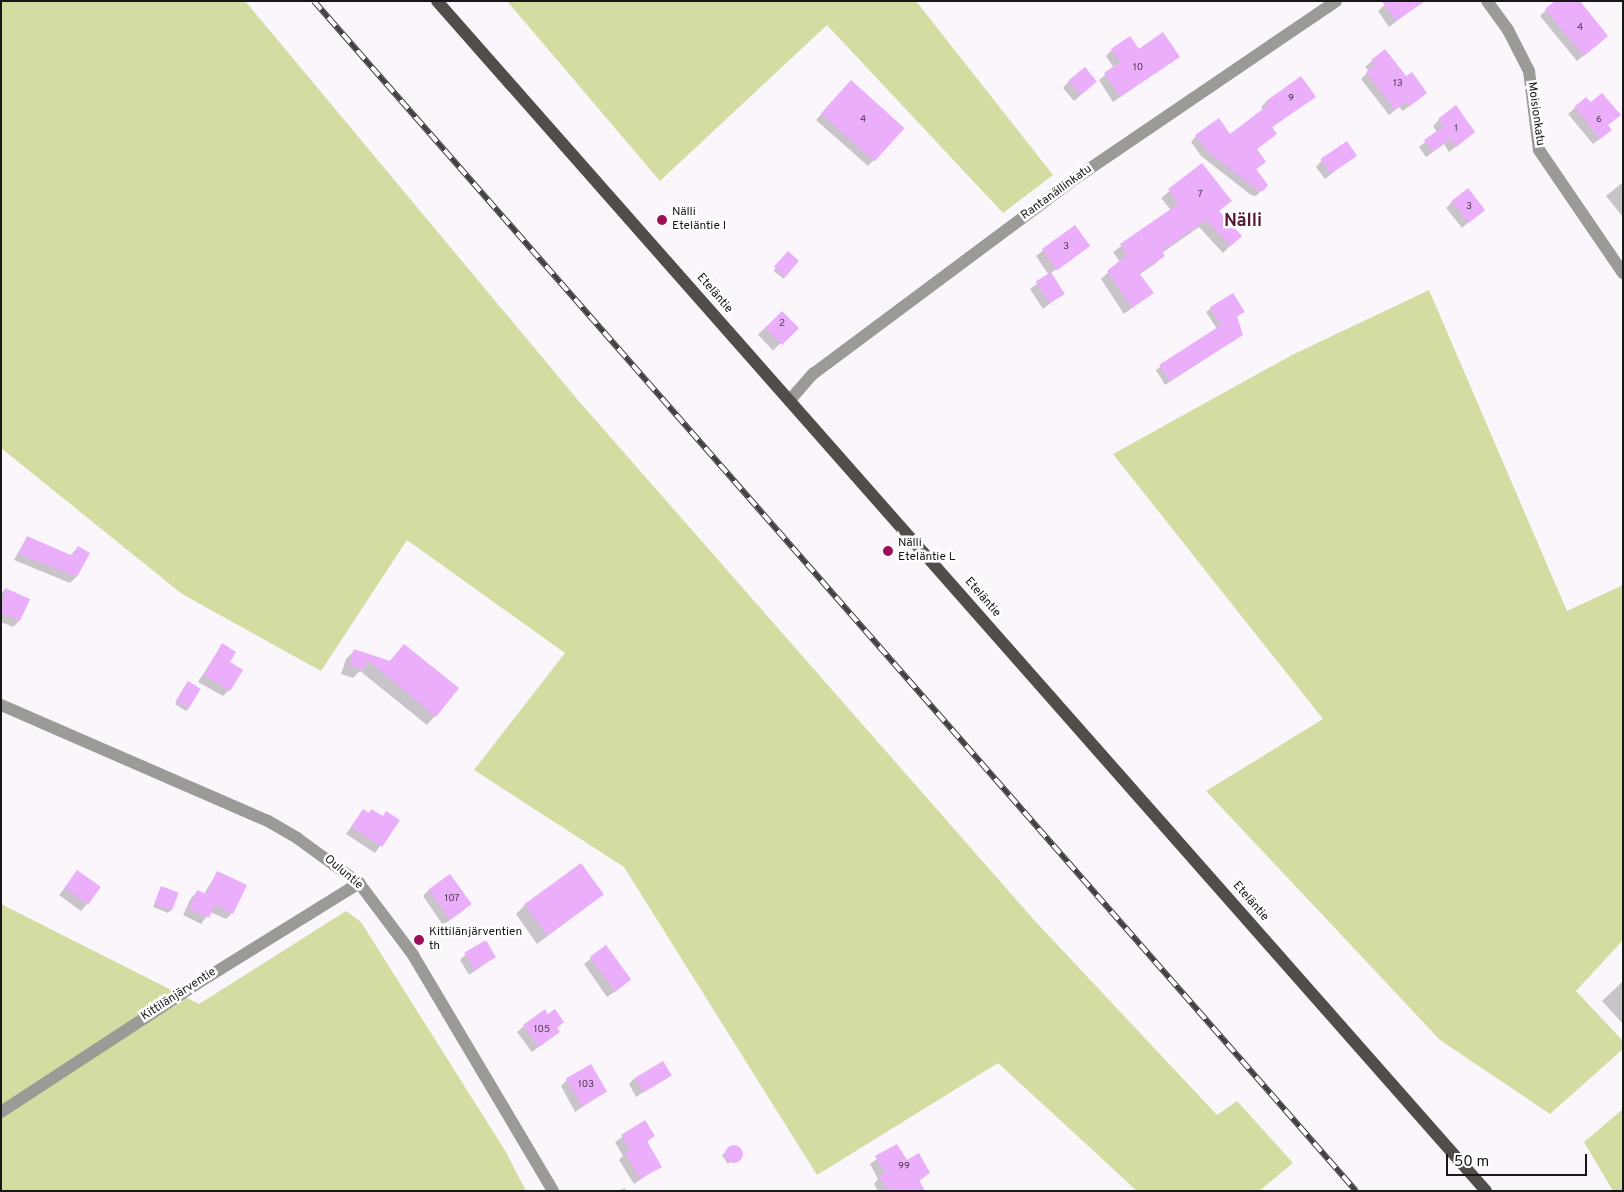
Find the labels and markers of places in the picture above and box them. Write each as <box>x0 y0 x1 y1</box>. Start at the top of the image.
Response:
place label: Nälli Eteläntie I <box>672 206 726 234</box>
marker: Nälli Eteläntie I <box>656 214 668 226</box>
place label: Nälli Eteläntie L <box>898 537 955 565</box>
marker: Nälli Eteläntie L <box>882 545 894 557</box>
place label: Kittilänjärventien th <box>429 926 522 954</box>
marker: Kittilänjärventien th <box>413 934 425 946</box>

